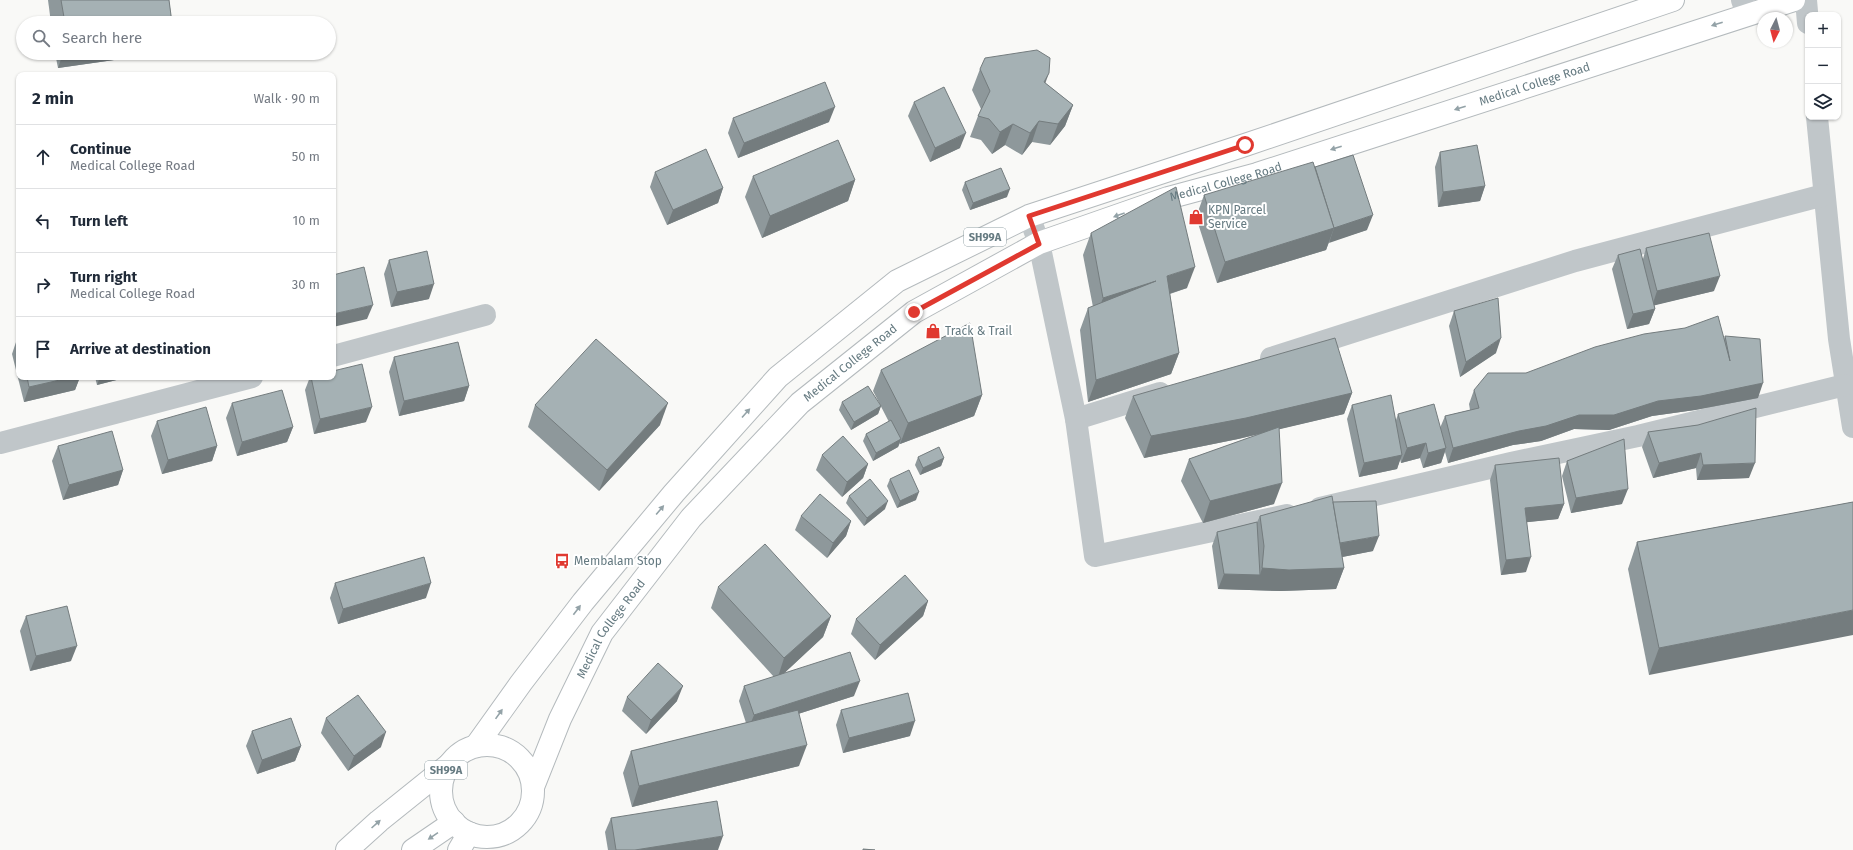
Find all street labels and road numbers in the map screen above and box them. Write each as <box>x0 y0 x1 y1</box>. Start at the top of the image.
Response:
street label: Medical College Road <box>1477 60 1592 109</box>
street label: Medical College Road <box>1168 159 1284 204</box>
road number: SH99A <box>964 228 1006 246</box>
street label: Medical College Road <box>801 321 900 404</box>
street label: Medical College Road <box>574 577 648 681</box>
road number: SH99A <box>425 761 467 779</box>

